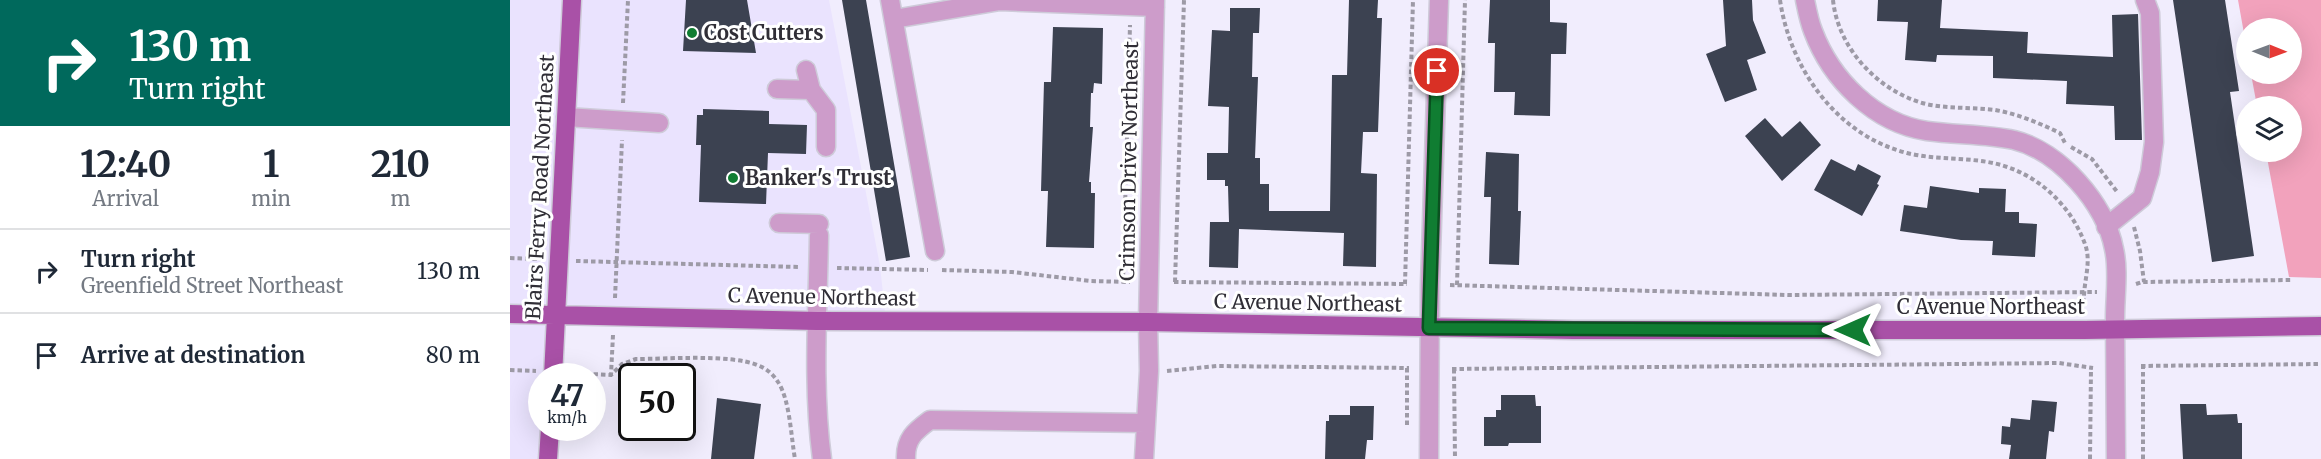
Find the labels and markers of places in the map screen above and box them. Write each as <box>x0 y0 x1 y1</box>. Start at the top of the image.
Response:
place label: Cost Cutters <box>704 20 824 45</box>
marker: Cost Cutters <box>685 26 699 40</box>
pin <box>1411 45 1462 96</box>
place label: Banker's Trust <box>745 165 891 190</box>
marker: Banker's Trust <box>726 171 740 185</box>

